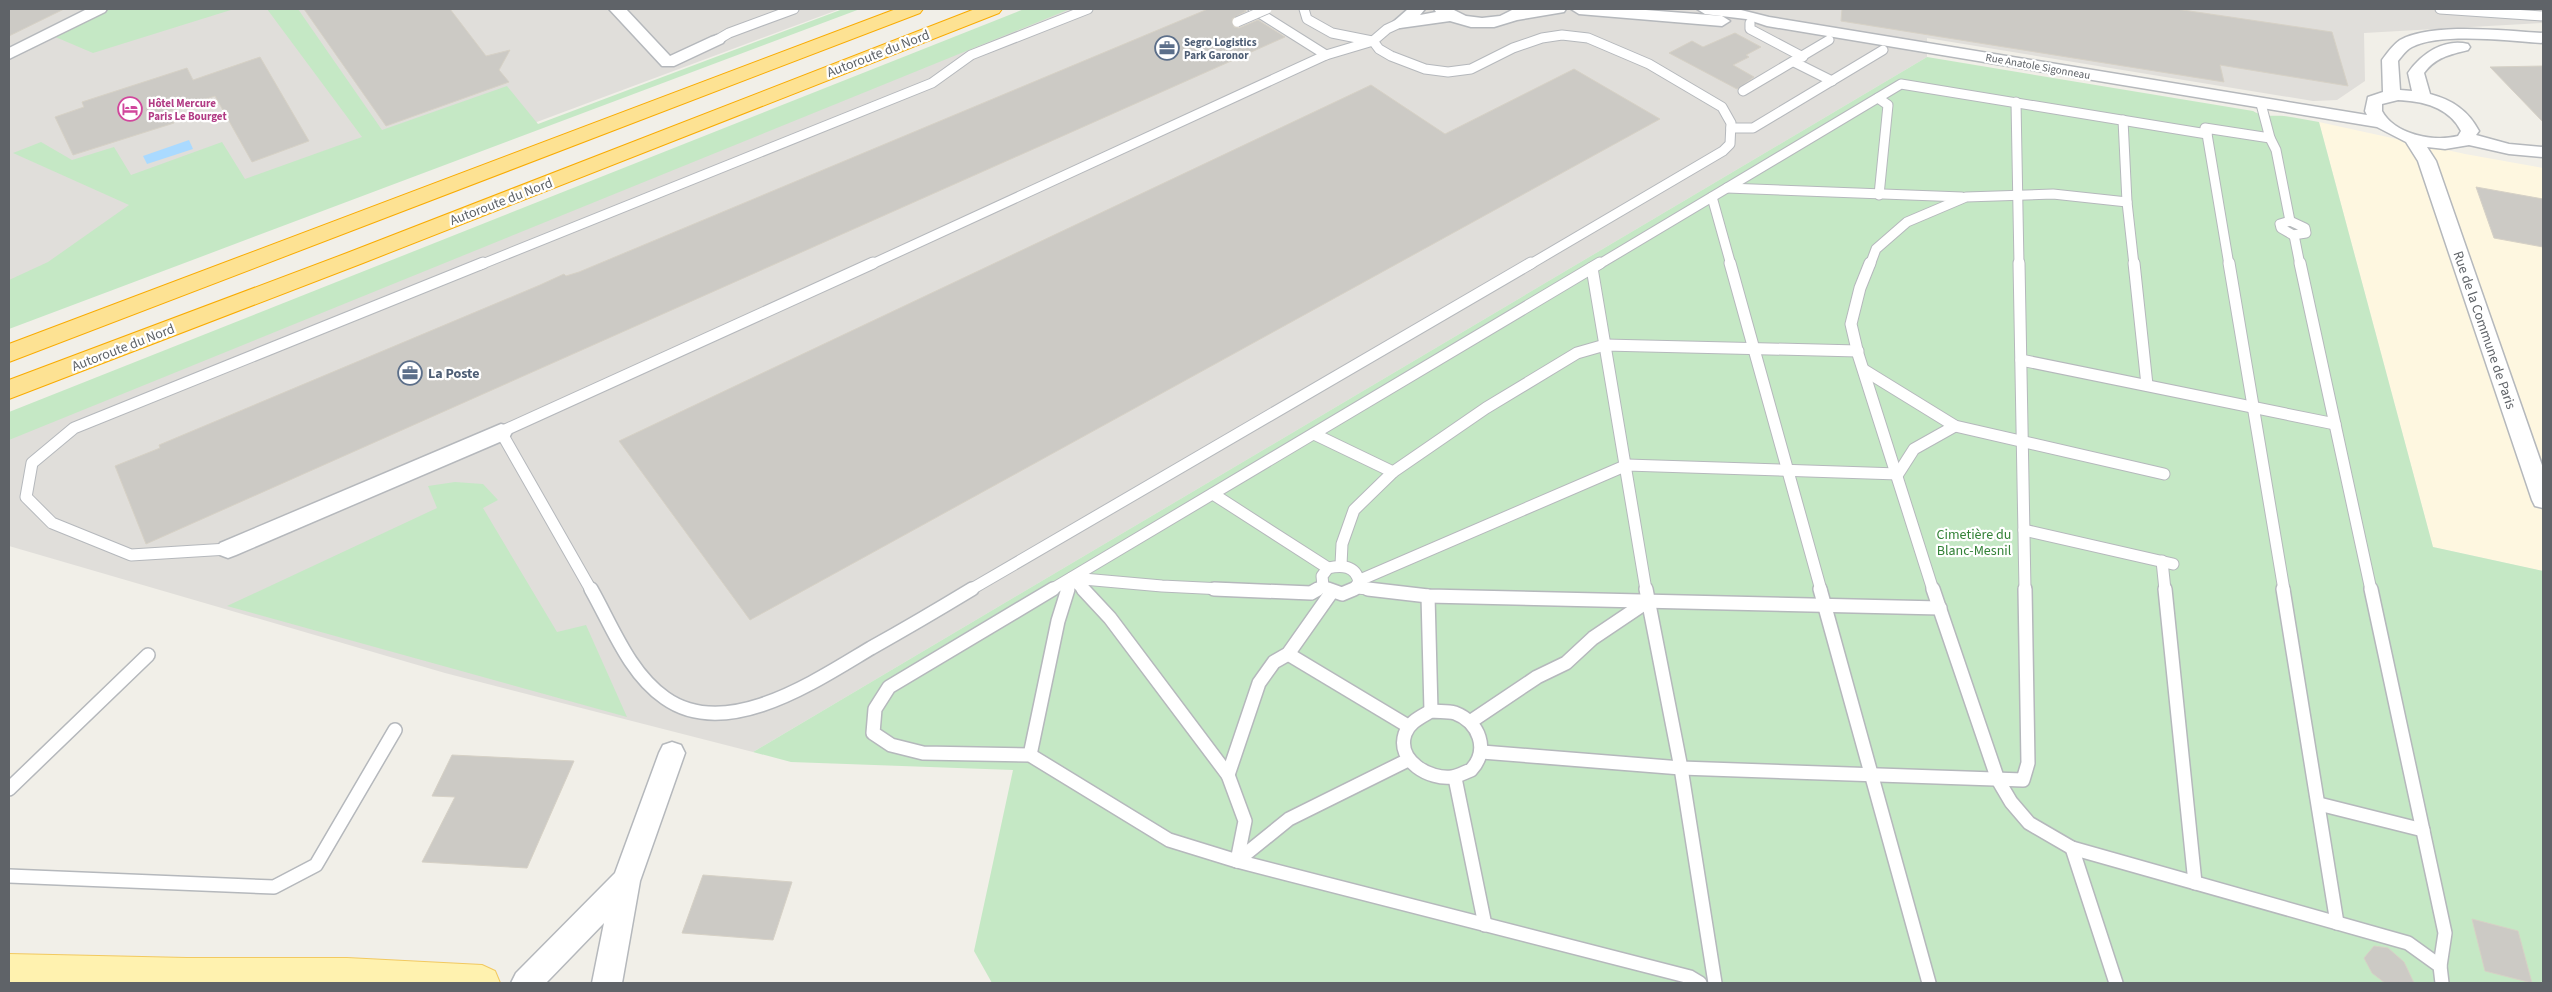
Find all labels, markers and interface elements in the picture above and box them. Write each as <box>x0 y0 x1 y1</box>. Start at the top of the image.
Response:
street label: Autoroute du Nord <box>824 25 933 83</box>
office icon: Segro Logistics Park Garonor <box>1154 35 1180 61</box>
place label: Segro Logistics Park Garonor <box>1184 35 1257 63</box>
street label: Rue Anatole Sigonneau <box>1984 50 2091 83</box>
hotel icon: Hôtel Mercure Paris Le Bourget <box>117 96 143 122</box>
place label: Hôtel Mercure Paris Le Bourget <box>148 96 227 124</box>
street label: Autoroute du Nord <box>447 173 556 231</box>
street label: Rue de la Commune de Paris <box>2448 249 2521 412</box>
street label: Autoroute du Nord <box>69 319 178 377</box>
office icon: La Poste <box>397 360 423 386</box>
place label: La Poste <box>428 364 479 384</box>
park label: Cimetière du Blanc-Mesnil <box>1937 525 2012 561</box>

